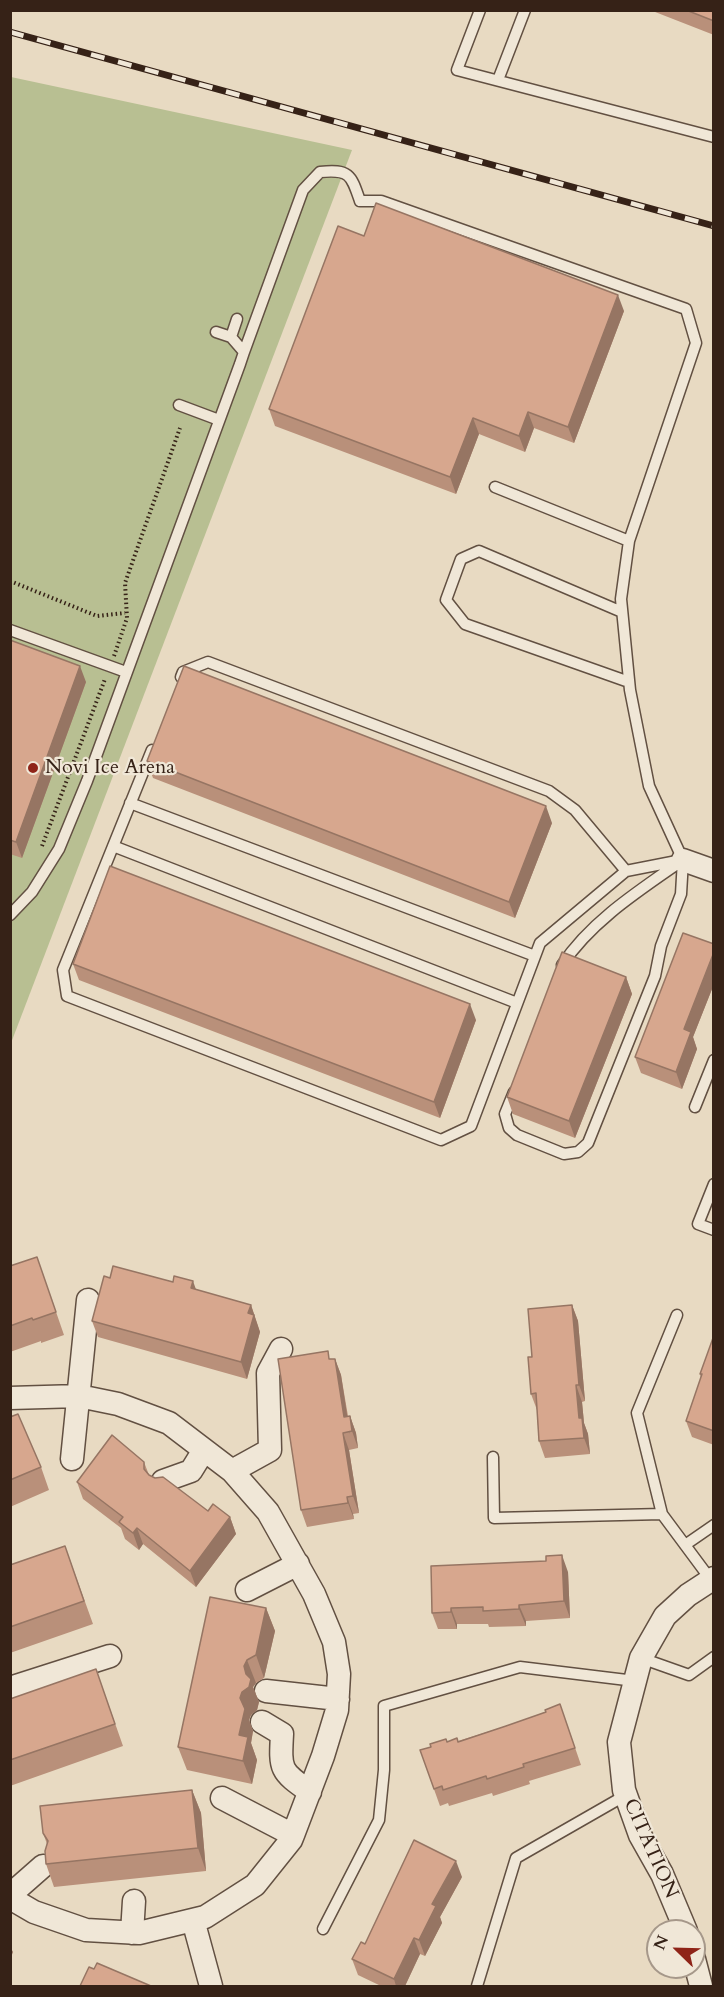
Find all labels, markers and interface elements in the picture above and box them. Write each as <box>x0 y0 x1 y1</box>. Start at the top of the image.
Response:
place label: Novi Ice Arena <box>45 756 175 780</box>
marker: Novi Ice Arena <box>26 761 40 775</box>
street label: CITATION <box>617 1795 683 1903</box>
north arrow <box>646 1919 706 1979</box>
text: N <box>648 1932 674 1953</box>

